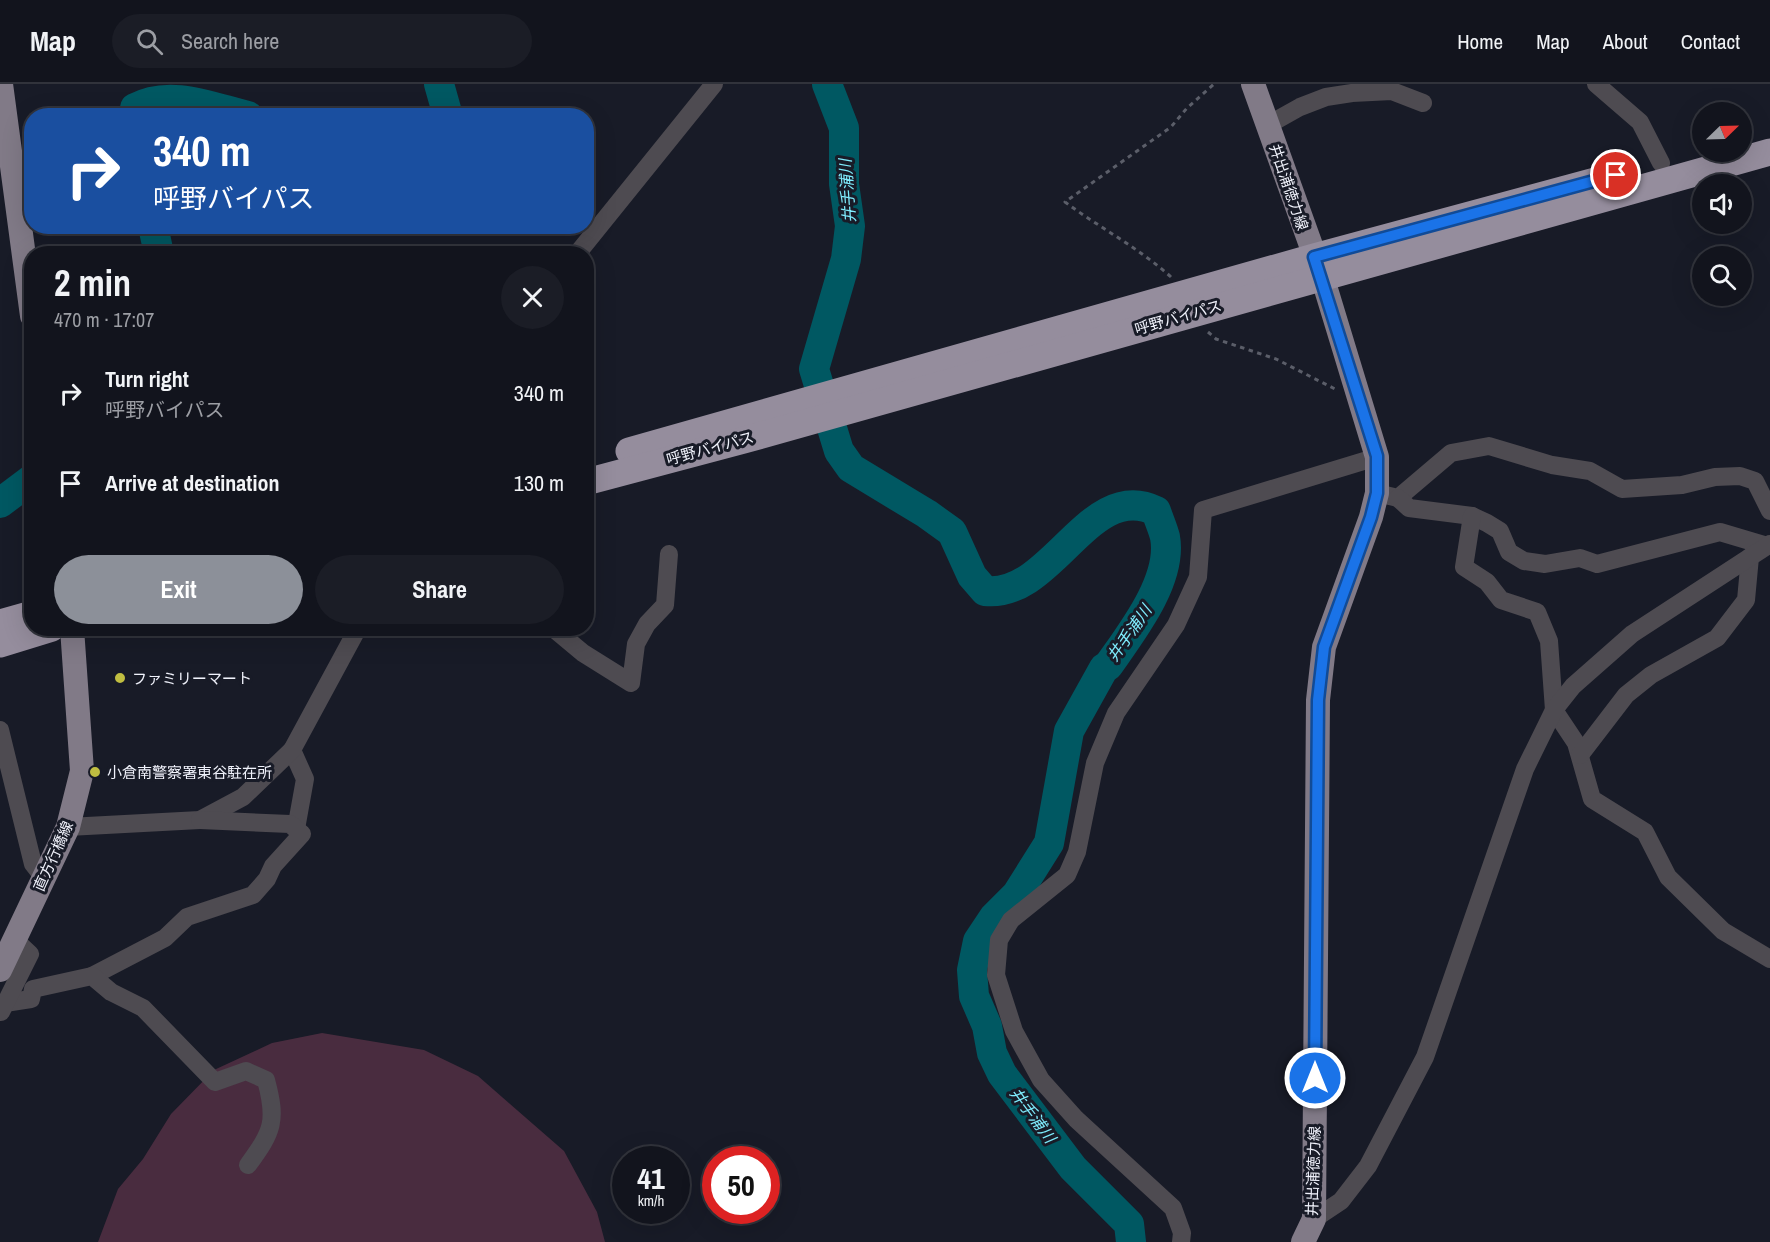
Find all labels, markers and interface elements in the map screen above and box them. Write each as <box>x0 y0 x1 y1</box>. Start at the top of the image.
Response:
search box <box>112 14 532 68</box>
text: Map <box>30 22 76 60</box>
icon: search <box>133 25 166 58</box>
text: Search here <box>181 26 279 56</box>
text: Home <box>1457 27 1503 56</box>
text: Map <box>1536 27 1570 56</box>
text: About <box>1603 27 1648 56</box>
text: Contact <box>1681 27 1740 56</box>
north arrow <box>1692 102 1752 162</box>
map controls <box>1692 102 1752 306</box>
text: 340 m <box>153 123 251 179</box>
icon: right <box>54 132 132 210</box>
street label: 井出浦徳力線 <box>1264 141 1314 233</box>
pin <box>1590 149 1641 200</box>
water label: 井手浦川 <box>834 156 860 224</box>
icon: arrive <box>1599 158 1632 191</box>
button: sound <box>1692 174 1752 234</box>
text: 呼野バイパス <box>153 180 314 216</box>
button: search <box>1692 246 1752 306</box>
text: 2 min <box>54 259 131 307</box>
button: close <box>501 266 564 329</box>
street label: 呼野バイパス <box>1132 295 1224 339</box>
text: 470 m · 17:07 <box>54 306 154 333</box>
text: Turn right <box>105 364 189 394</box>
icon: right <box>54 377 87 410</box>
text: 340 m <box>514 378 564 408</box>
text: 呼野バイパス <box>105 396 225 423</box>
street label: 呼野バイパス <box>664 426 756 470</box>
icon: arrive <box>54 467 87 500</box>
text: Arrive at destination <box>105 468 279 498</box>
text: 130 m <box>514 468 564 498</box>
button: Exit <box>54 555 303 624</box>
button: Share <box>315 555 564 624</box>
water label: 井手浦川 <box>1102 599 1158 666</box>
place label: ファミリーマート <box>132 668 252 689</box>
marker: ファミリーマート <box>113 671 127 685</box>
place label: 小倉南警察署東谷駐在所 <box>107 762 272 783</box>
marker: 小倉南警察署東谷駐在所 <box>88 765 102 779</box>
street label: 直方行橋線 <box>28 817 78 895</box>
position arrow <box>1283 1046 1347 1110</box>
water label: 井手浦川 <box>1005 1083 1062 1149</box>
street label: 井出浦徳力線 <box>1301 1126 1325 1216</box>
speed limit sign: 50 <box>702 1146 780 1224</box>
text: 41 <box>637 1158 665 1198</box>
text: km/h <box>638 1190 664 1211</box>

